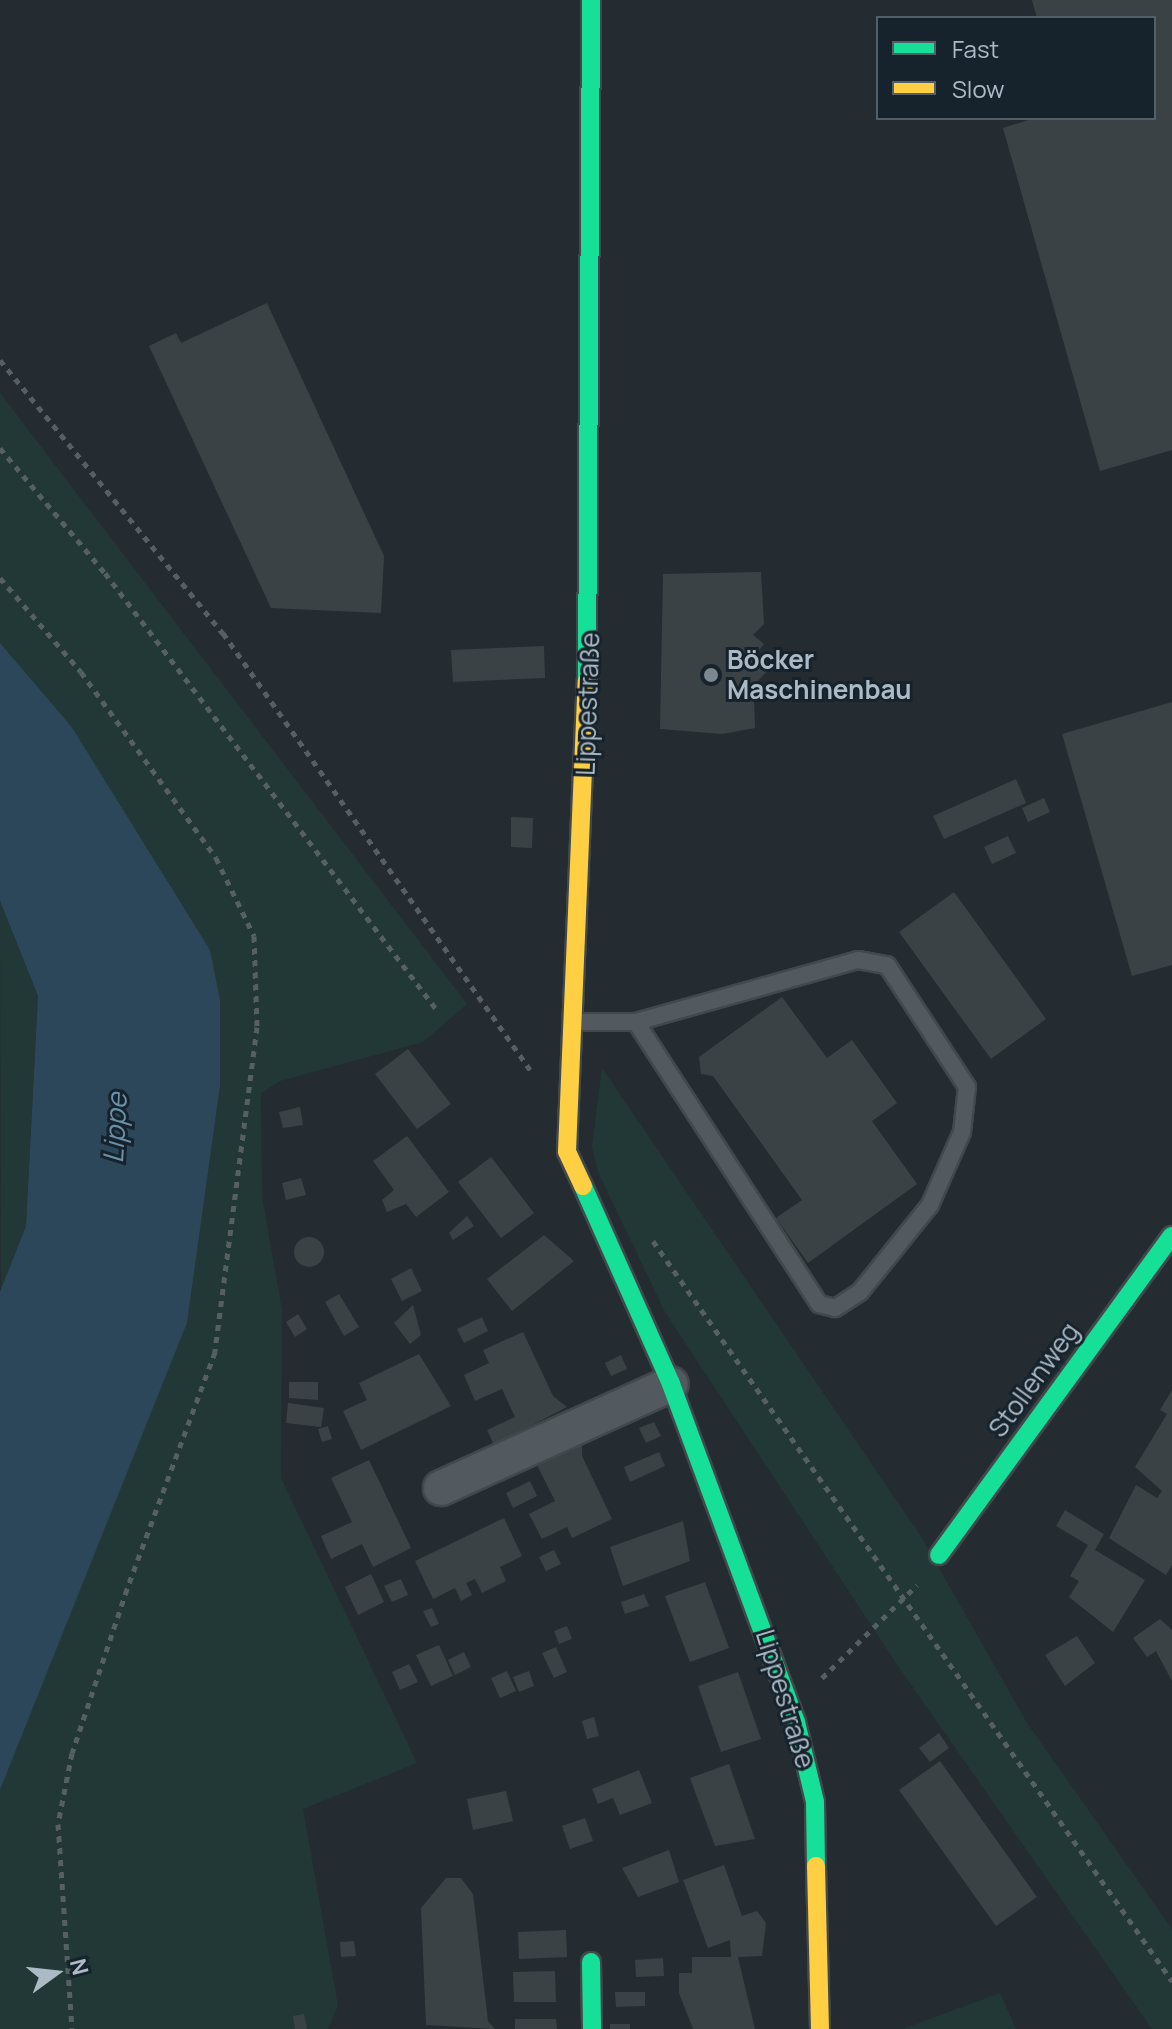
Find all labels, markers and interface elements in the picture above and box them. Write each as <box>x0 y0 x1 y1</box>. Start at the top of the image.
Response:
legend <box>876 16 1156 120</box>
text: Fast <box>952 32 999 65</box>
text: Slow <box>952 72 1005 105</box>
street label: Lippestraße <box>570 632 606 776</box>
place label: Böcker Maschinenbau <box>727 644 912 706</box>
marker: Böcker Maschinenbau <box>702 666 720 684</box>
water label: Lippe <box>95 1092 133 1164</box>
street label: Stollenweg <box>982 1317 1086 1443</box>
street label: Lippestraße <box>749 1626 821 1772</box>
north arrow <box>16 1933 96 2013</box>
text: N <box>63 1955 96 1978</box>

